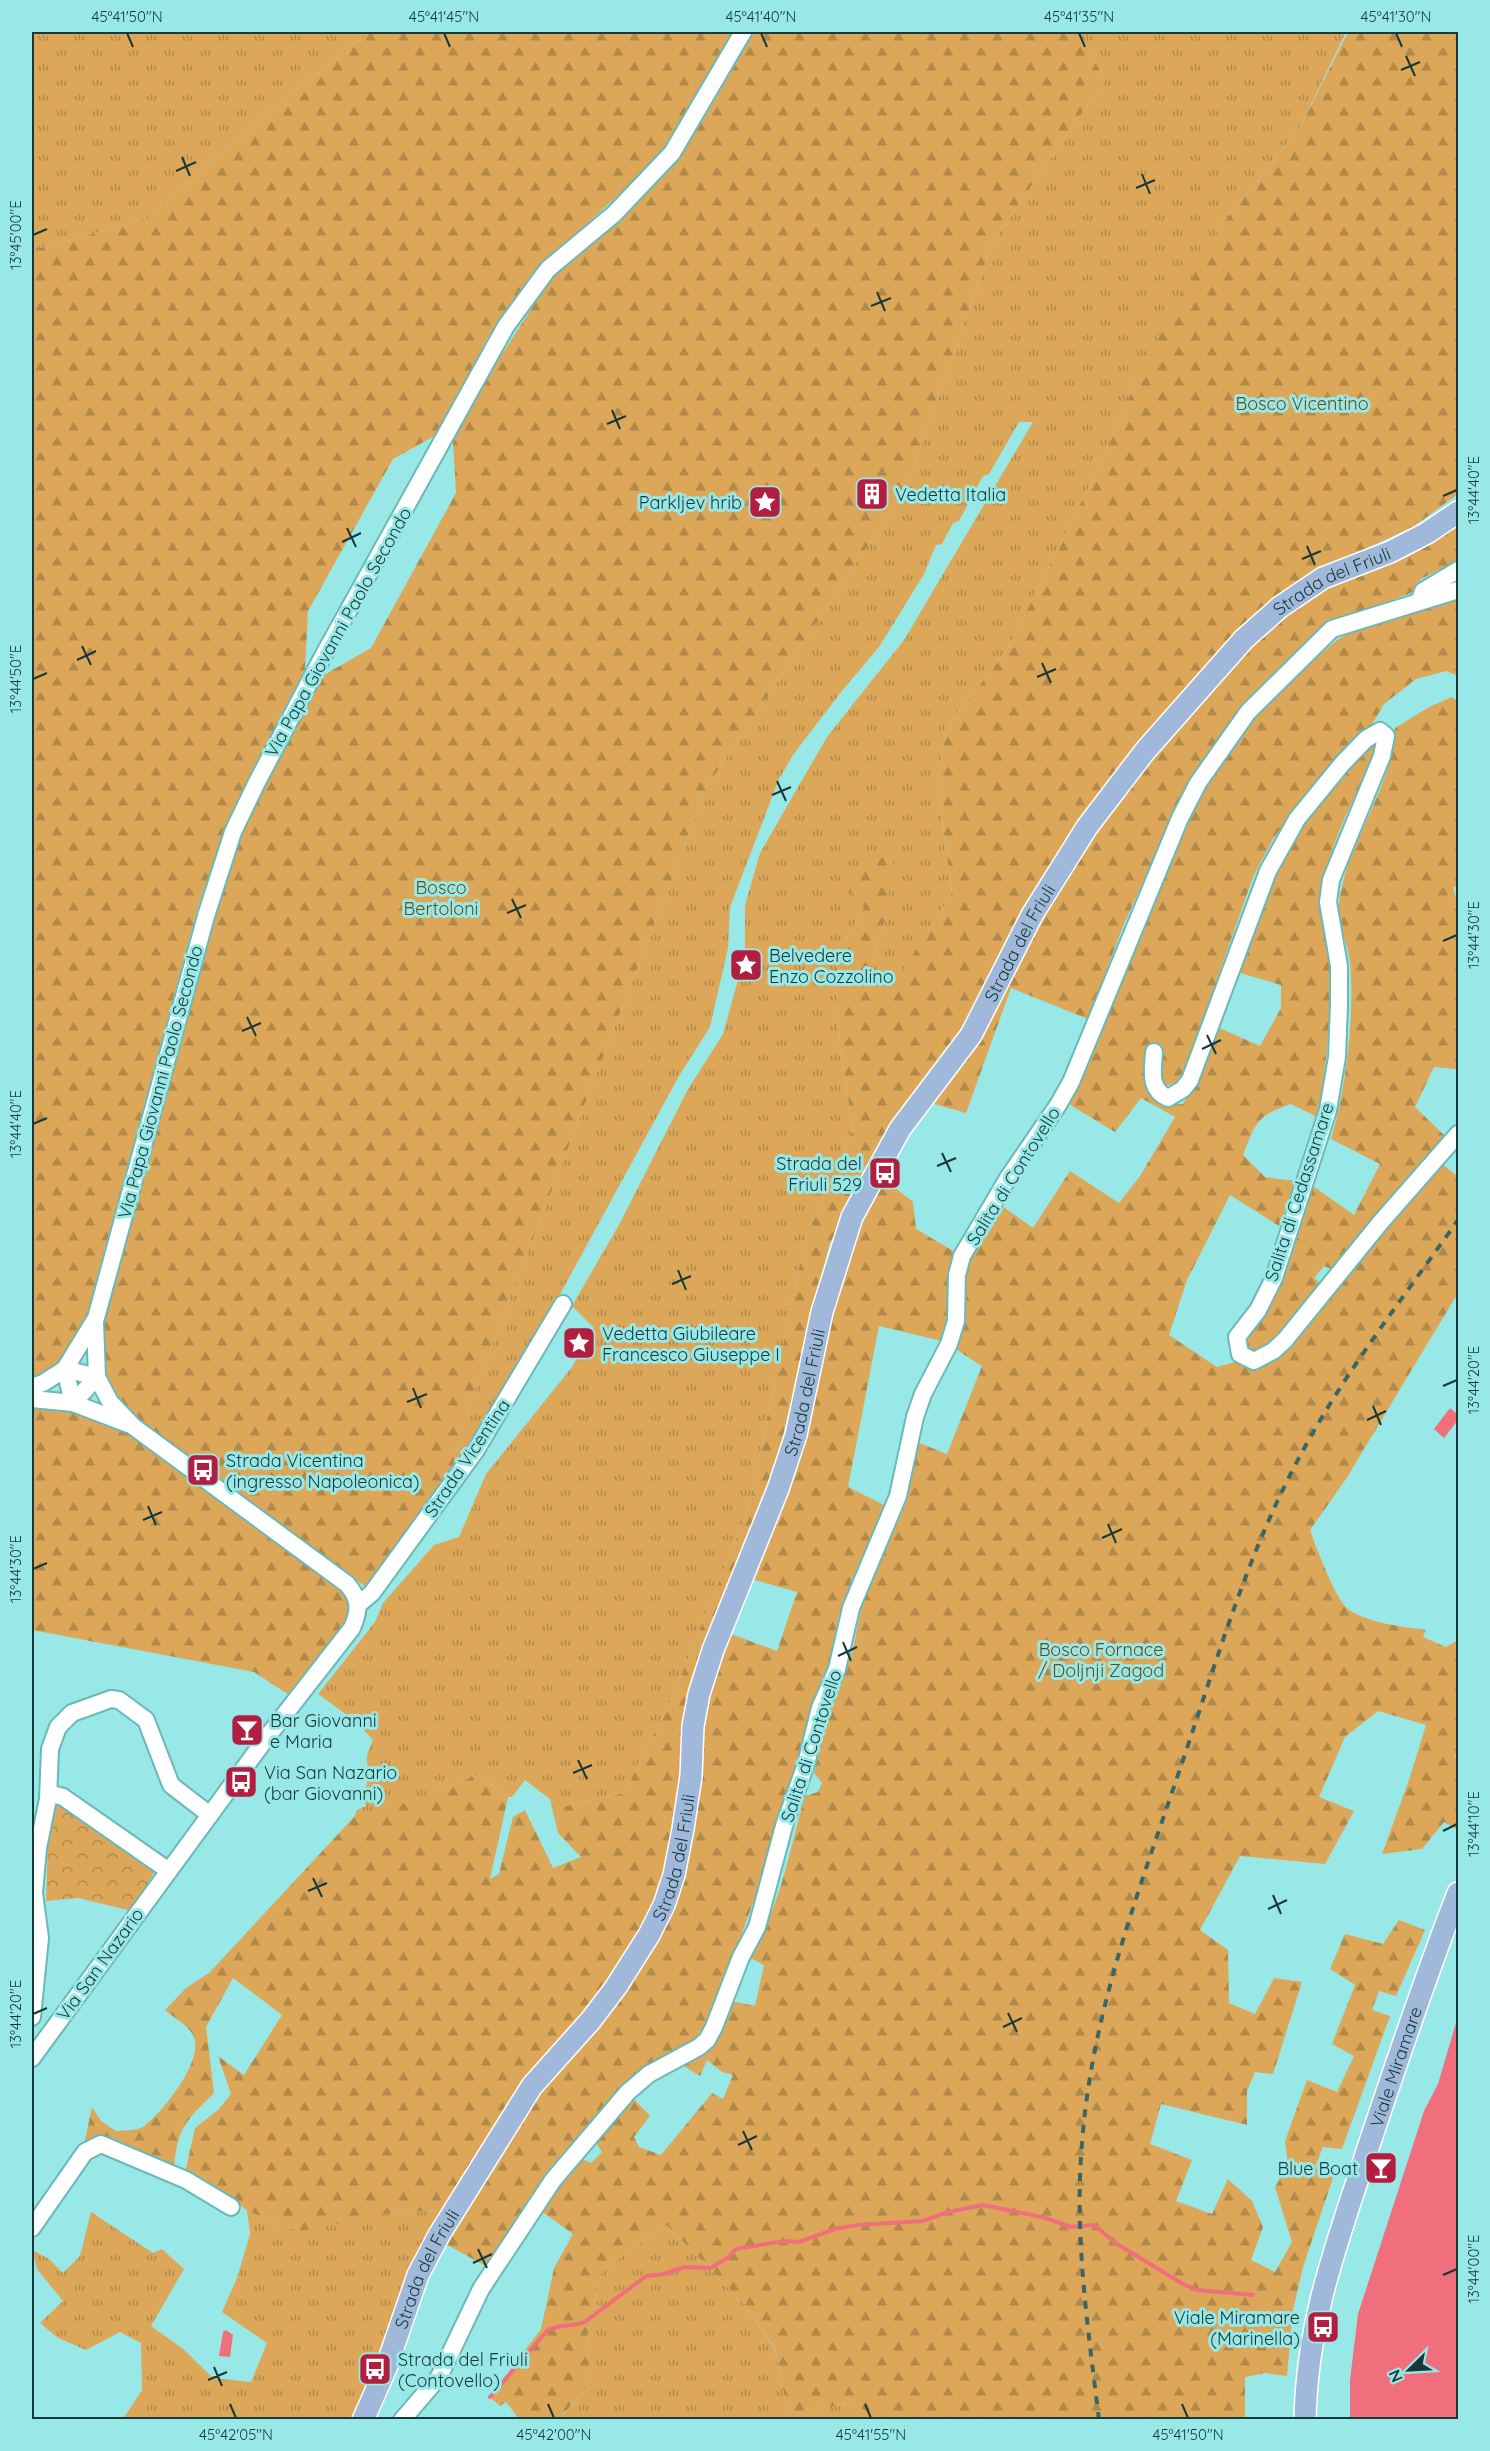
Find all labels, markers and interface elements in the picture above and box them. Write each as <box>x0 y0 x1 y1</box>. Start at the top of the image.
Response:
text: 45°41'50"N <box>91 7 163 26</box>
text: 45°41'45"N <box>409 7 479 26</box>
text: 45°41'40"N <box>726 7 796 26</box>
text: 45°41'35"N <box>1044 7 1114 26</box>
text: 45°41'30"N <box>1361 7 1431 26</box>
text: 13°45'00"E <box>6 200 25 270</box>
park label: Bosco Vicentino <box>1235 392 1369 415</box>
text: 13°44'40"E <box>1464 456 1483 524</box>
building icon: Vedetta Italia <box>854 476 890 512</box>
place label: Vedetta Italia <box>895 483 1006 506</box>
place icon: Parkljev hrib <box>747 484 783 520</box>
place label: Parkljev hrib <box>639 491 742 514</box>
street label: Via Papa Giovanni Paolo Secondo <box>260 503 416 761</box>
street label: Strada del Friuli <box>1268 541 1394 620</box>
text: 13°44'50"E <box>6 645 25 713</box>
park label: Bosco Bertoloni <box>404 876 478 920</box>
street label: Strada del Friuli <box>979 880 1060 1005</box>
text: 13°44'30"E <box>1464 901 1483 969</box>
street label: Via Papa Giovanni Paolo Secondo <box>112 943 208 1221</box>
place label: Belvedere Enzo Cozzolino <box>769 944 894 988</box>
place icon: Belvedere Enzo Cozzolino <box>728 947 764 983</box>
text: 13°44'40"E <box>6 1090 25 1158</box>
street label: Salita di Cedassamare <box>1259 1100 1339 1284</box>
street label: Salita di Contovello <box>961 1102 1065 1250</box>
place label: Strada del Friuli 529 <box>776 1152 862 1196</box>
bus stop icon: Strada del Friuli 529 <box>867 1155 903 1191</box>
place label: Vedetta Giubileare Francesco Giuseppe I <box>602 1322 780 1366</box>
place icon: Vedetta Giubileare Francesco Giuseppe I <box>561 1325 597 1361</box>
street label: Strada del Friuli <box>778 1327 830 1459</box>
text: 13°44'20"E <box>1464 1346 1483 1414</box>
street label: Strada Vicentina <box>419 1395 515 1521</box>
place label: Strada Vicentina (ingresso Napoleonica) <box>226 1449 420 1493</box>
bus stop icon: Strada Vicentina (ingresso Napoleonica) <box>185 1452 221 1488</box>
text: 13°44'30"E <box>6 1535 25 1603</box>
park label: Bosco Fornace / Doljnji Zagod <box>1038 1638 1164 1682</box>
street label: Salita di Contovello <box>775 1667 847 1825</box>
place label: Bar Giovanni e Maria <box>270 1709 377 1753</box>
bar icon: Bar Giovanni e Maria <box>229 1712 265 1748</box>
place label: Via San Nazario (bar Giovanni) <box>264 1761 397 1805</box>
bus stop icon: Via San Nazario (bar Giovanni) <box>223 1764 259 1800</box>
text: 13°44'10"E <box>1464 1791 1483 1857</box>
street label: Strada del Friuli <box>647 1792 700 1924</box>
street label: Via San Nazario <box>52 1903 148 2025</box>
text: 13°44'20"E <box>6 1980 25 2048</box>
street label: Viale Miramare <box>1364 2003 1427 2130</box>
bar icon: Blue Boat <box>1363 2150 1399 2186</box>
place label: Blue Boat <box>1277 2157 1358 2180</box>
street label: Strada del Friuli <box>389 2205 464 2332</box>
text: 13°44'00"E <box>1464 2234 1483 2304</box>
place label: Viale Miramare (Marinella) <box>1174 2306 1300 2350</box>
bus stop icon: Viale Miramare (Marinella) <box>1305 2309 1341 2345</box>
north arrow <box>1379 2340 1439 2400</box>
place label: Strada del Friuli (Contovello) <box>398 2348 528 2392</box>
bus stop icon: Strada del Friuli (Contovello) <box>357 2351 393 2387</box>
text: N <box>1384 2367 1407 2386</box>
text: 45°42'05"N <box>199 2425 273 2444</box>
text: 45°42'00"N <box>517 2425 591 2444</box>
text: 45°41'55"N <box>836 2425 906 2444</box>
text: 45°41'50"N <box>1152 2425 1224 2444</box>

